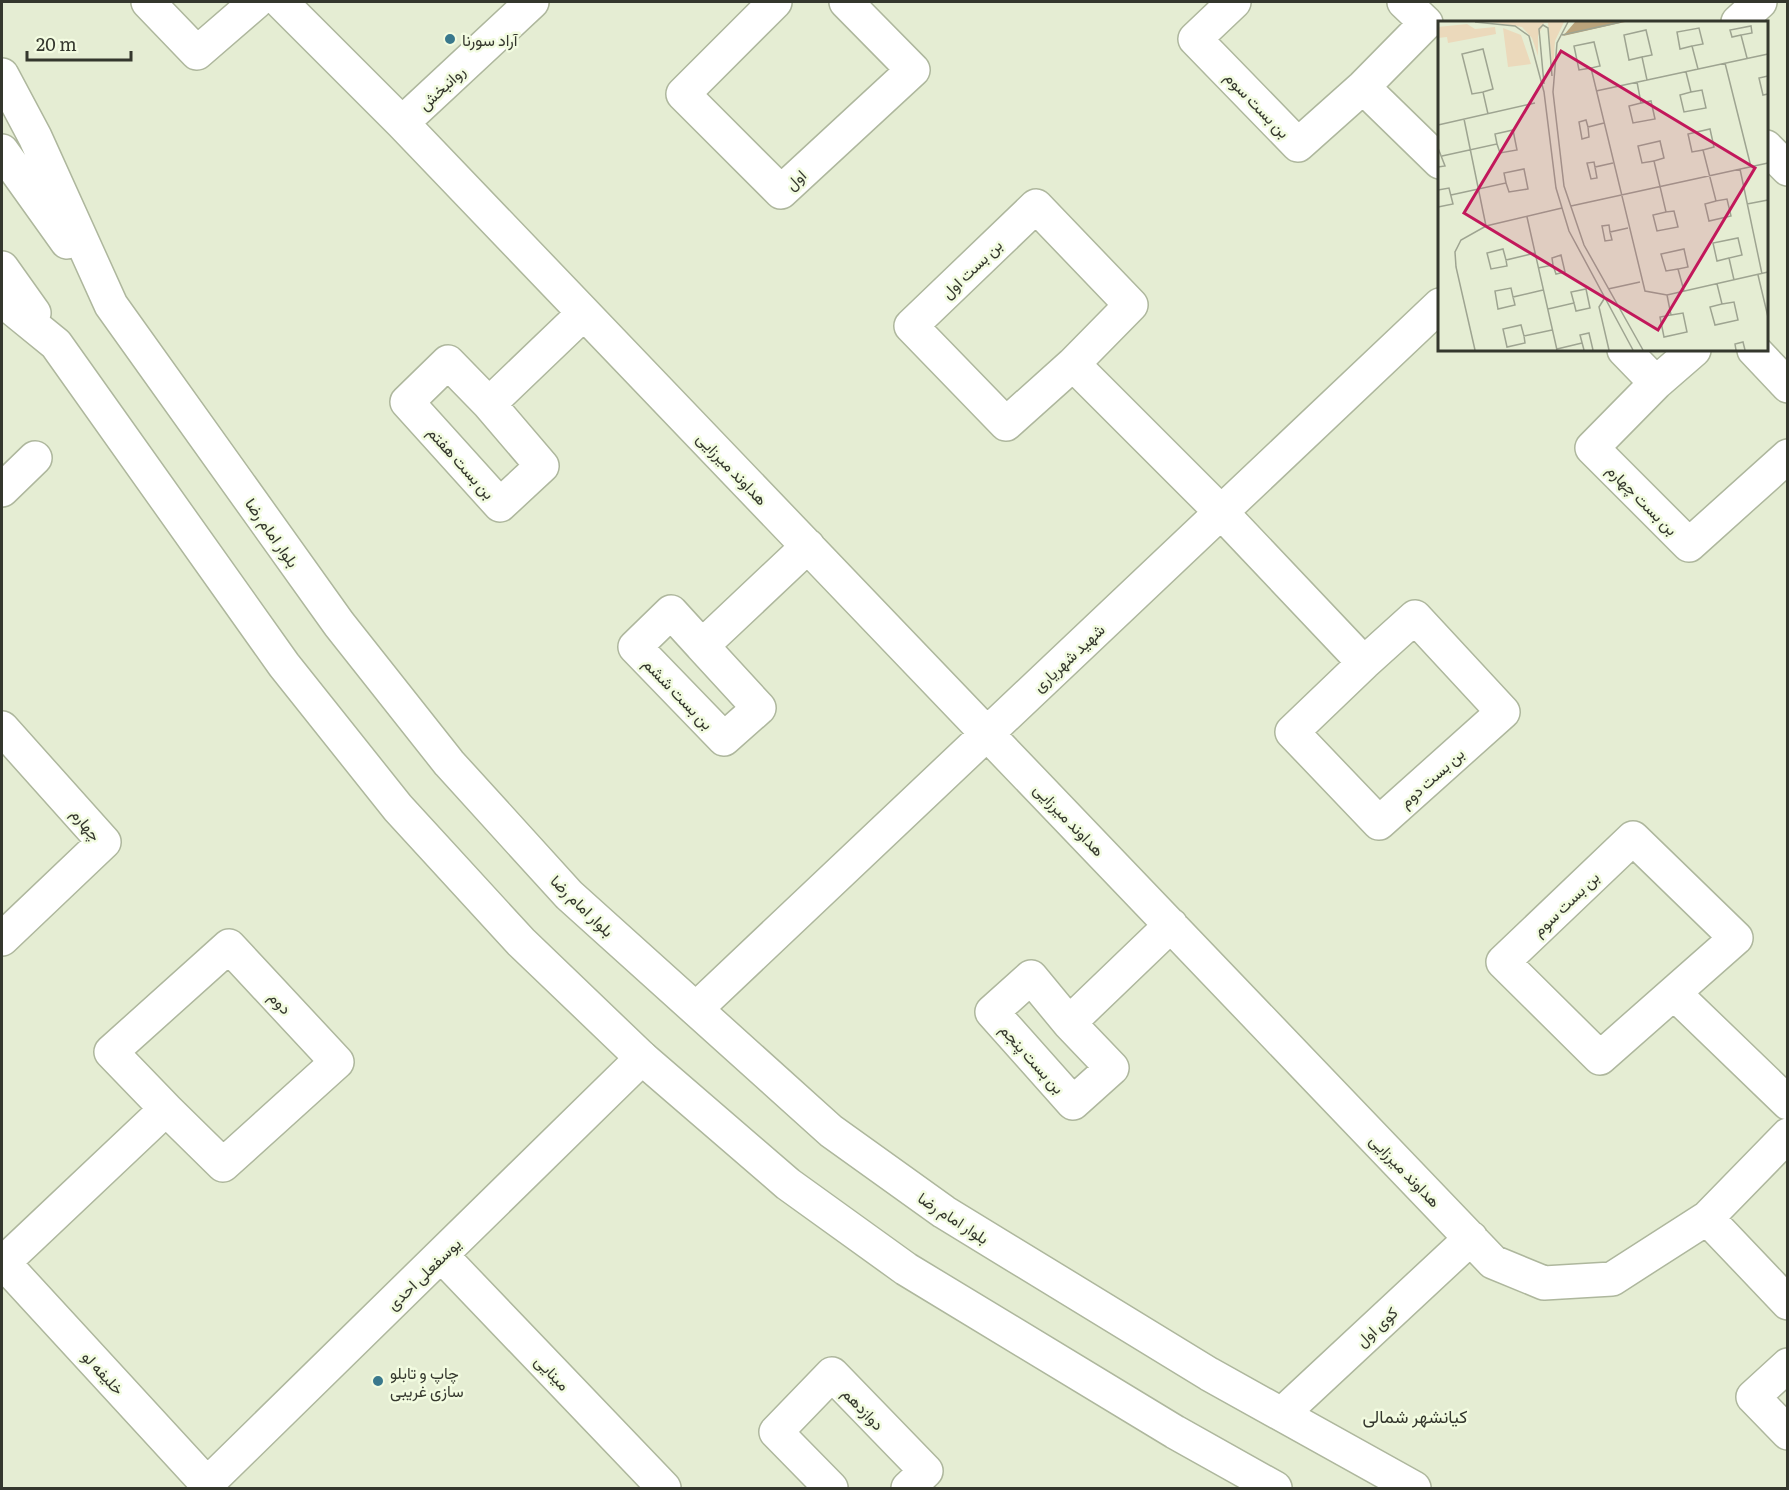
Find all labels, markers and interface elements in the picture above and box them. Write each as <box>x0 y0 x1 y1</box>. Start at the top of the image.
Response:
inset map <box>1438 21 1768 351</box>
scale bar <box>27 24 130 62</box>
place label: آراد سورنا <box>462 27 519 51</box>
text: 20 m <box>36 30 77 57</box>
marker: آراد سورنا <box>443 32 457 46</box>
street label: روانبخش <box>412 59 470 115</box>
street label: بن بست سوم <box>1220 65 1296 143</box>
street label: اول <box>779 163 811 195</box>
street label: بن بست اول <box>935 233 1007 303</box>
street label: بن بست هفتم <box>423 420 501 504</box>
street label: هداوند میرزایی <box>692 426 774 510</box>
street label: بن بست چهارم <box>1601 458 1684 541</box>
street label: بلوار امام رضا <box>240 492 306 572</box>
street label: شهید شهریاری <box>1027 617 1109 697</box>
street label: بن بست ششم <box>638 652 720 734</box>
street label: بن بست دوم <box>1393 741 1469 813</box>
street label: هداوند میرزایی <box>1029 777 1111 861</box>
street label: چهارم <box>65 802 108 847</box>
street label: بن بست سوم <box>1526 865 1604 941</box>
street label: بلوار امام رضا <box>546 868 620 942</box>
street label: دوم <box>264 985 298 1019</box>
street label: بن بست پنجم <box>994 1018 1071 1099</box>
street label: هداوند میرزایی <box>1365 1128 1447 1212</box>
street label: بلوار امام رضا <box>914 1185 994 1249</box>
street label: یوسفعلی احدی <box>380 1231 466 1315</box>
street label: کوی اول <box>1350 1300 1402 1352</box>
street label: خلیفه لو <box>77 1345 131 1400</box>
street label: مینایی <box>530 1349 576 1395</box>
place label: چاپ و تابلو سازی غریبی <box>390 1360 464 1402</box>
marker: چاپ و تابلو سازی غریبی <box>371 1374 385 1388</box>
street label: دوازدهم <box>837 1381 891 1435</box>
district label: کیانشهر شمالی <box>1362 1402 1468 1429</box>

